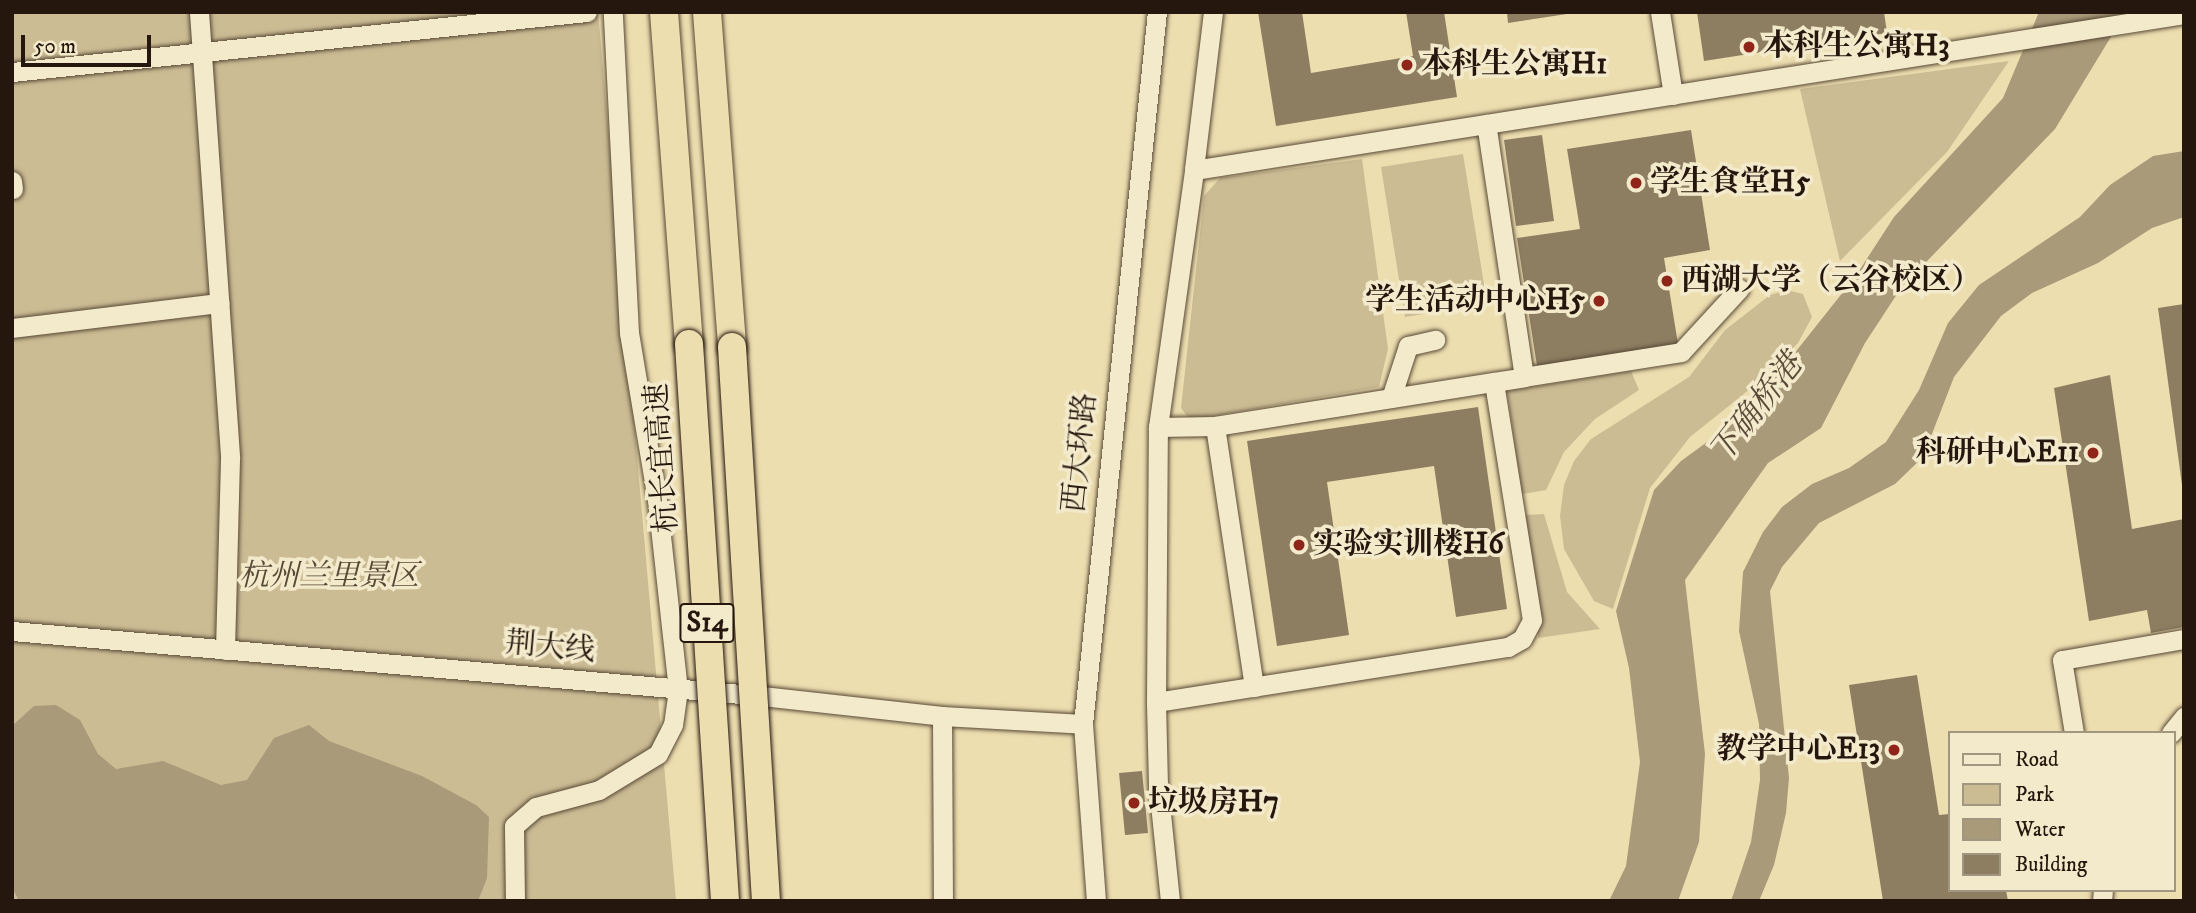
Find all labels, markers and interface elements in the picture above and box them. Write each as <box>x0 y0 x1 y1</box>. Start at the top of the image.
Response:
scale bar <box>24 21 154 65</box>
place label: 本科生公寓H3 <box>1763 29 1949 65</box>
text: 50 m <box>34 34 76 60</box>
marker: 本科生公寓H3 <box>1741 39 1757 55</box>
place label: 本科生公寓H1 <box>1421 47 1607 83</box>
marker: 本科生公寓H1 <box>1399 57 1415 73</box>
place label: 学生食堂H5 <box>1650 165 1810 201</box>
marker: 学生食堂H5 <box>1628 175 1644 191</box>
place label: 西湖大学（云谷校区） <box>1681 263 1981 299</box>
marker: 西湖大学（云谷校区） <box>1659 273 1675 289</box>
place label: 学生活动中心H5 <box>1365 283 1585 319</box>
marker: 学生活动中心H5 <box>1591 293 1607 309</box>
water label: 下确桥港 <box>1702 347 1812 471</box>
street label: 杭长宜高速 <box>640 382 686 534</box>
street label: 西大环路 <box>1057 391 1105 515</box>
place label: 科研中心E11 <box>1916 435 2079 471</box>
marker: 科研中心E11 <box>2085 445 2101 461</box>
place label: 实验实训楼H6 <box>1313 527 1504 563</box>
marker: 实验实训楼H6 <box>1291 537 1307 553</box>
park label: 杭州兰里景区 <box>239 559 419 595</box>
road number: S14 <box>679 598 735 648</box>
street label: 荆大线 <box>504 626 596 670</box>
legend <box>1948 731 2175 892</box>
place label: 教学中心E13 <box>1717 732 1880 768</box>
marker: 教学中心E13 <box>1886 742 1902 758</box>
text: Road <box>2015 747 2059 773</box>
text: Park <box>2015 782 2054 808</box>
place label: 垃圾房H7 <box>1148 785 1279 821</box>
marker: 垃圾房H7 <box>1126 795 1142 811</box>
text: Water <box>2015 817 2065 843</box>
text: Building <box>2015 852 2087 878</box>

